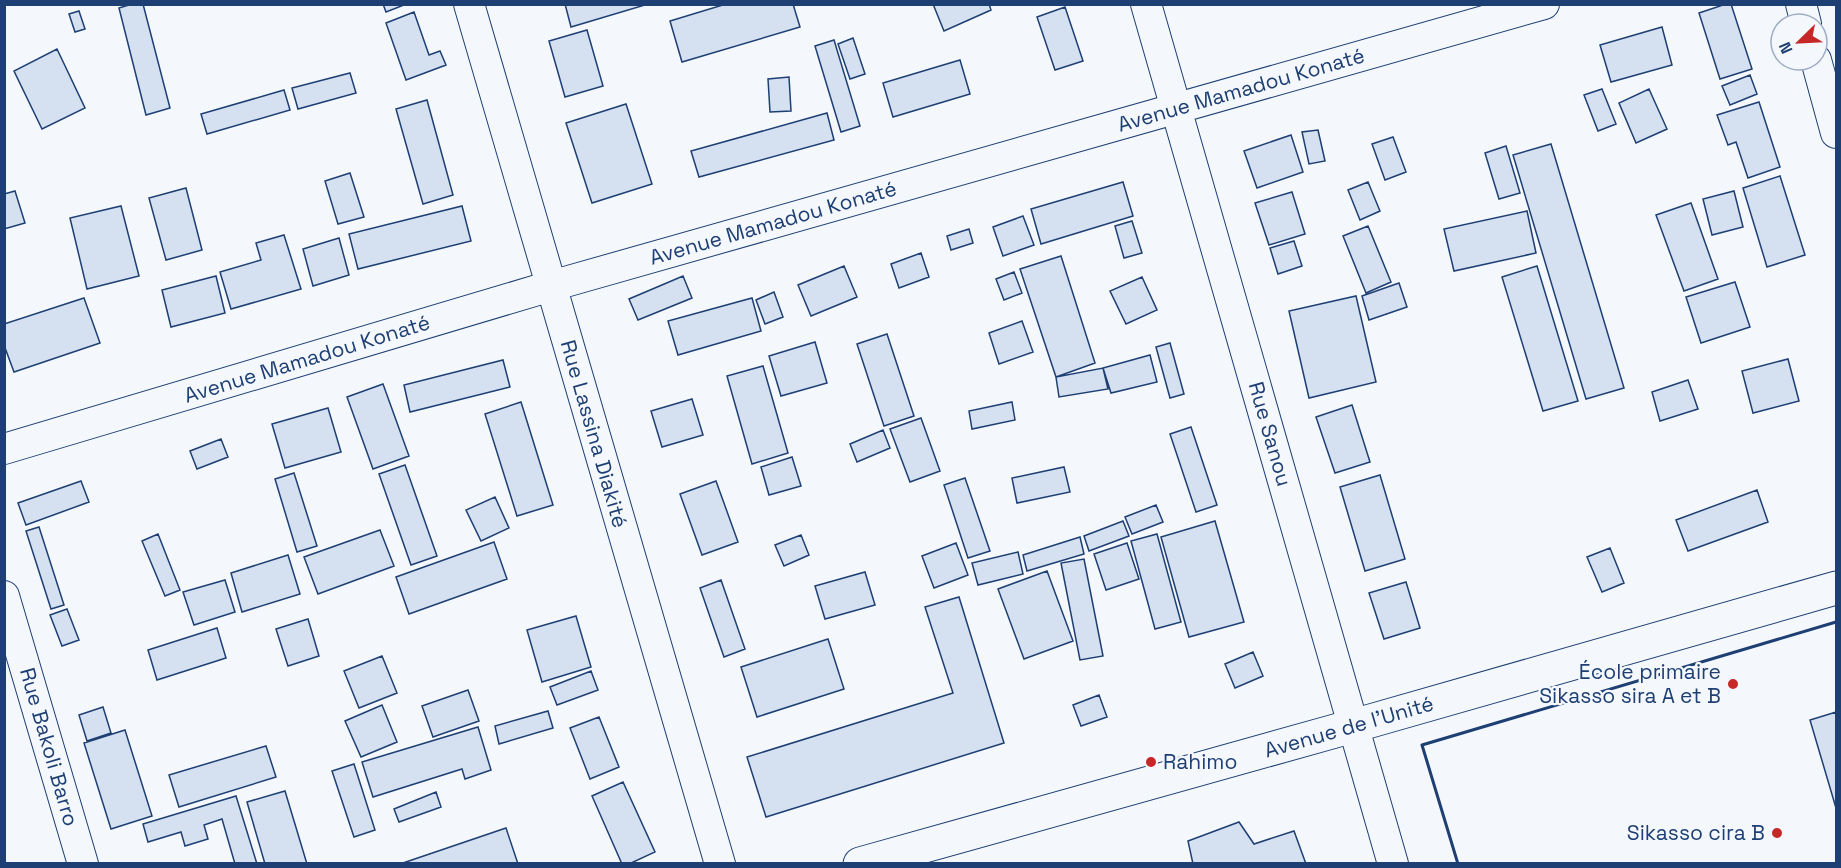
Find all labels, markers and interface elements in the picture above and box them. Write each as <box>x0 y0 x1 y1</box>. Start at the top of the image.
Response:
north arrow <box>1769 12 1829 72</box>
text: N <box>1774 39 1798 57</box>
street label: Avenue Mamadou Konaté <box>1114 41 1368 138</box>
street label: Avenue Mamadou Konaté <box>646 174 900 271</box>
street label: Avenue Mamadou Konaté <box>181 308 433 409</box>
street label: Rue Lassina Diakité <box>555 337 634 531</box>
street label: Rue Sanou <box>1243 378 1298 489</box>
place label: École primaire Sikasso sira A et B <box>1539 658 1721 709</box>
street label: Rue Bakoli Barro <box>14 664 85 829</box>
marker: École primaire Sikasso sira A et B <box>1726 677 1740 691</box>
street label: Avenue de l'Unité <box>1261 689 1437 764</box>
place label: Rahimo <box>1163 748 1237 775</box>
marker: Rahimo <box>1144 755 1158 769</box>
place label: Sikasso cira B <box>1627 819 1765 846</box>
marker: Sikasso cira B <box>1770 826 1784 840</box>

